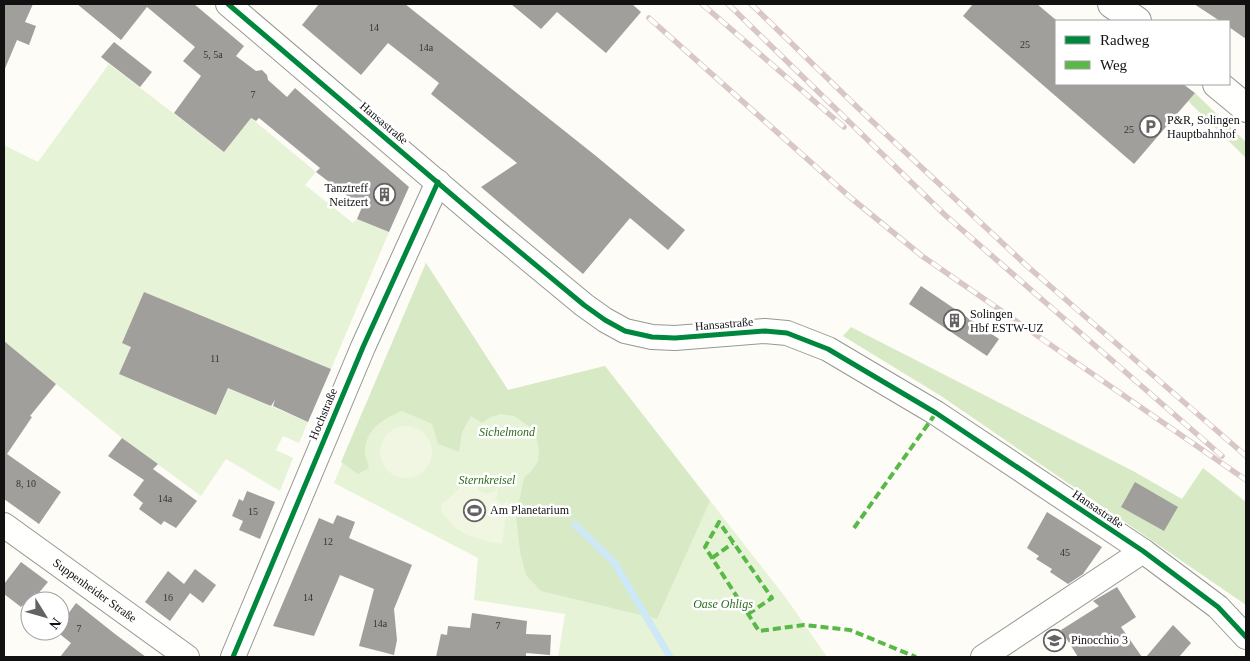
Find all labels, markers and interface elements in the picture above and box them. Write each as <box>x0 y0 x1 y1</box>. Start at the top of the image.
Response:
legend <box>1055 20 1230 85</box>
house number: 14 <box>369 22 379 33</box>
text: Radweg <box>1100 32 1150 48</box>
house number: 25 <box>1020 39 1030 50</box>
house number: 14a <box>419 42 434 53</box>
house number: 5, 5a <box>203 49 223 60</box>
text: Weg <box>1100 57 1128 73</box>
house number: 7 <box>251 89 256 100</box>
street label: Hansastraße <box>357 99 411 147</box>
place label: P&R, Solingen Hauptbahnhof <box>1167 113 1240 141</box>
parking icon: P&R, Solingen Hauptbahnhof <box>1139 115 1163 139</box>
house number: 25 <box>1124 124 1134 135</box>
place label: Tanztreff Neitzert <box>324 181 369 209</box>
building icon: Tanztreff Neitzert <box>372 183 396 207</box>
place label: Solingen Hbf ESTW-UZ <box>970 307 1044 335</box>
building icon: Solingen Hbf ESTW-UZ <box>942 309 966 333</box>
street label: Hansastraße <box>694 314 754 334</box>
house number: 11 <box>210 353 220 364</box>
street label: Hochstraße <box>306 386 340 442</box>
park label: Sichelmond <box>479 425 536 439</box>
park label: Sternkreisel <box>459 473 516 487</box>
house number: 8, 10 <box>16 478 36 489</box>
street label: Hansastraße <box>1070 487 1126 531</box>
house number: 14a <box>158 493 173 504</box>
sports icon: Am Planetarium <box>462 498 486 522</box>
place label: Am Planetarium <box>490 503 570 517</box>
house number: 15 <box>248 506 258 517</box>
house number: 12 <box>323 536 333 547</box>
house number: 45 <box>1060 547 1070 558</box>
street label: Suppenheider Straße <box>50 556 139 625</box>
north arrow <box>20 591 70 641</box>
house number: 16 <box>163 592 173 603</box>
house number: 14 <box>303 592 313 603</box>
park label: Oase Ohligs <box>693 597 753 611</box>
text: N <box>46 615 64 632</box>
house number: 14a <box>373 618 388 629</box>
house number: 7 <box>496 620 501 631</box>
house number: 7 <box>77 623 82 634</box>
school or university icon: Pinocchio 3 <box>1043 628 1067 652</box>
place label: Pinocchio 3 <box>1071 633 1128 647</box>

